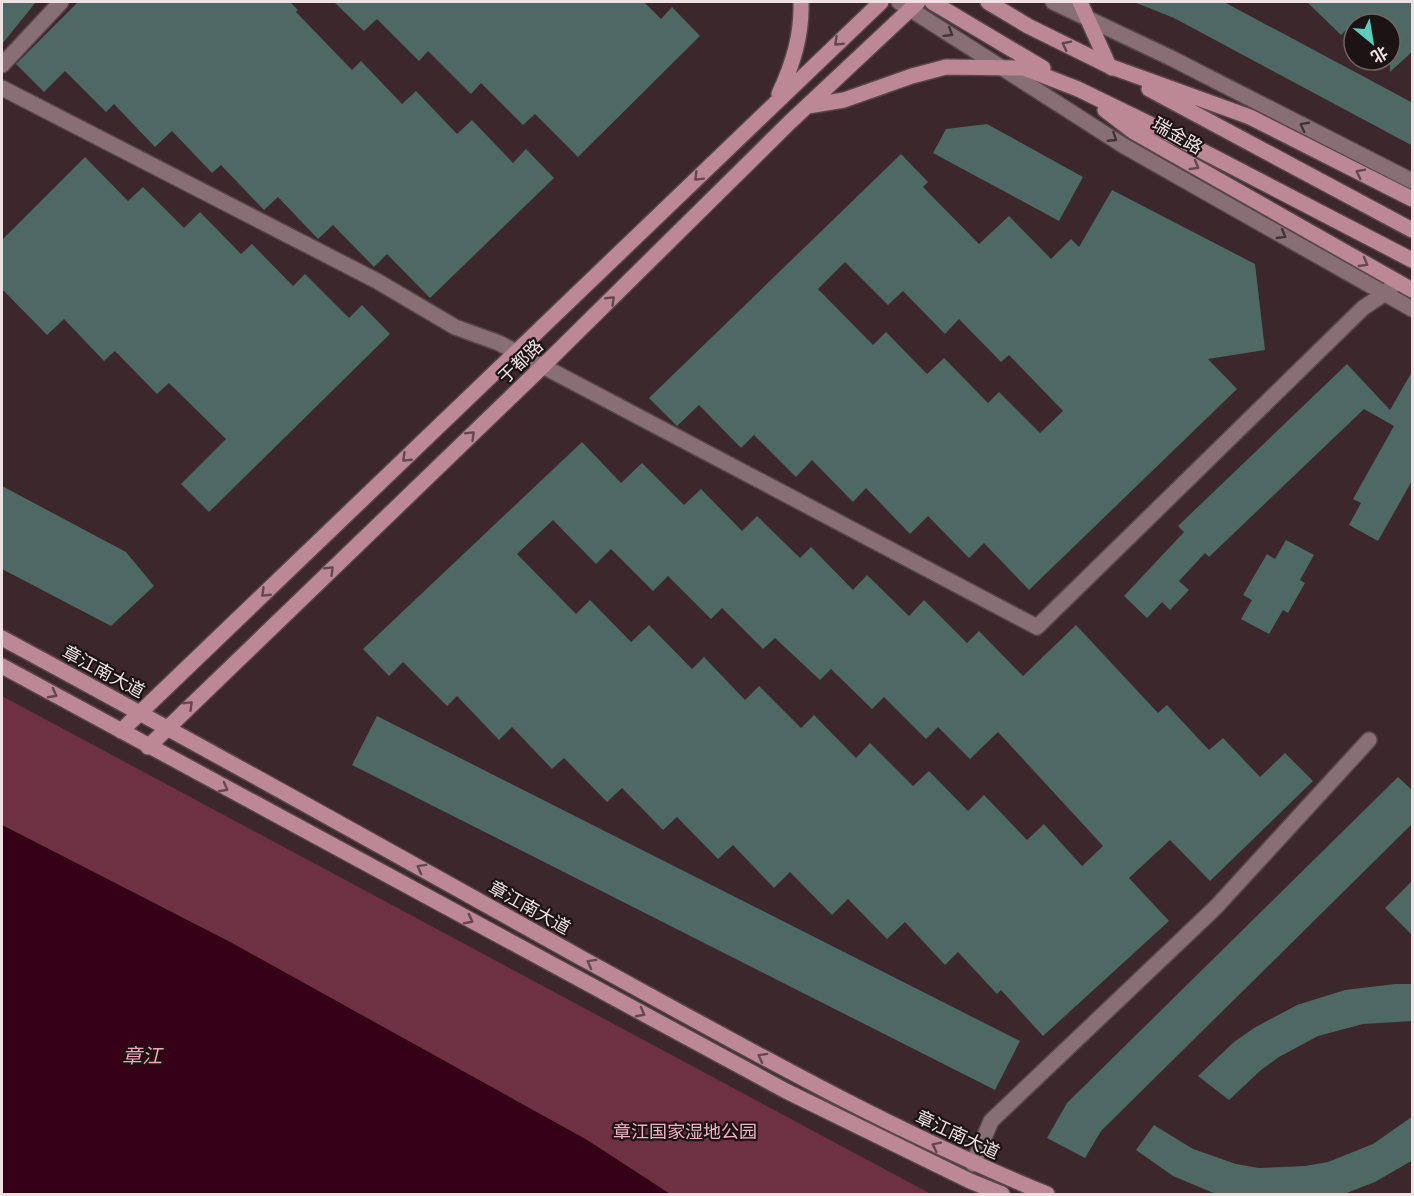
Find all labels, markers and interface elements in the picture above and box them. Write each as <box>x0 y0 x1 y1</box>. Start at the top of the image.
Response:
north arrow <box>1342 12 1402 72</box>
one-way arrow <box>943 25 953 37</box>
one-way arrow <box>835 34 846 45</box>
one-way arrow <box>1062 41 1073 52</box>
text: 北 <box>1368 43 1391 68</box>
street label: 瑞金路 <box>1149 112 1207 158</box>
one-way arrow <box>1300 122 1311 134</box>
one-way arrow <box>1106 131 1117 142</box>
one-way arrow <box>1189 159 1199 171</box>
one-way arrow <box>1356 169 1367 180</box>
one-way arrow <box>695 170 706 181</box>
one-way arrow <box>1275 228 1286 240</box>
one-way arrow <box>1358 256 1368 267</box>
one-way arrow <box>603 296 614 307</box>
street label: 于都路 <box>493 334 547 388</box>
one-way arrow <box>464 432 475 443</box>
one-way arrow <box>403 451 413 462</box>
one-way arrow <box>323 567 334 578</box>
one-way arrow <box>262 585 273 596</box>
street label: 章江南大道 <box>59 640 149 702</box>
one-way arrow <box>47 687 57 698</box>
one-way arrow <box>183 701 193 712</box>
one-way arrow <box>218 781 228 792</box>
one-way arrow <box>416 864 427 875</box>
street label: 章江南大道 <box>485 876 575 938</box>
one-way arrow <box>463 913 474 924</box>
one-way arrow <box>587 959 597 970</box>
one-way arrow <box>635 1006 645 1017</box>
water label: 章江 <box>122 1043 164 1067</box>
one-way arrow <box>758 1053 768 1064</box>
street label: 章江南大道 <box>913 1105 1003 1163</box>
park label: 章江国家湿地公园 <box>613 1120 757 1142</box>
one-way arrow <box>931 1141 942 1153</box>

